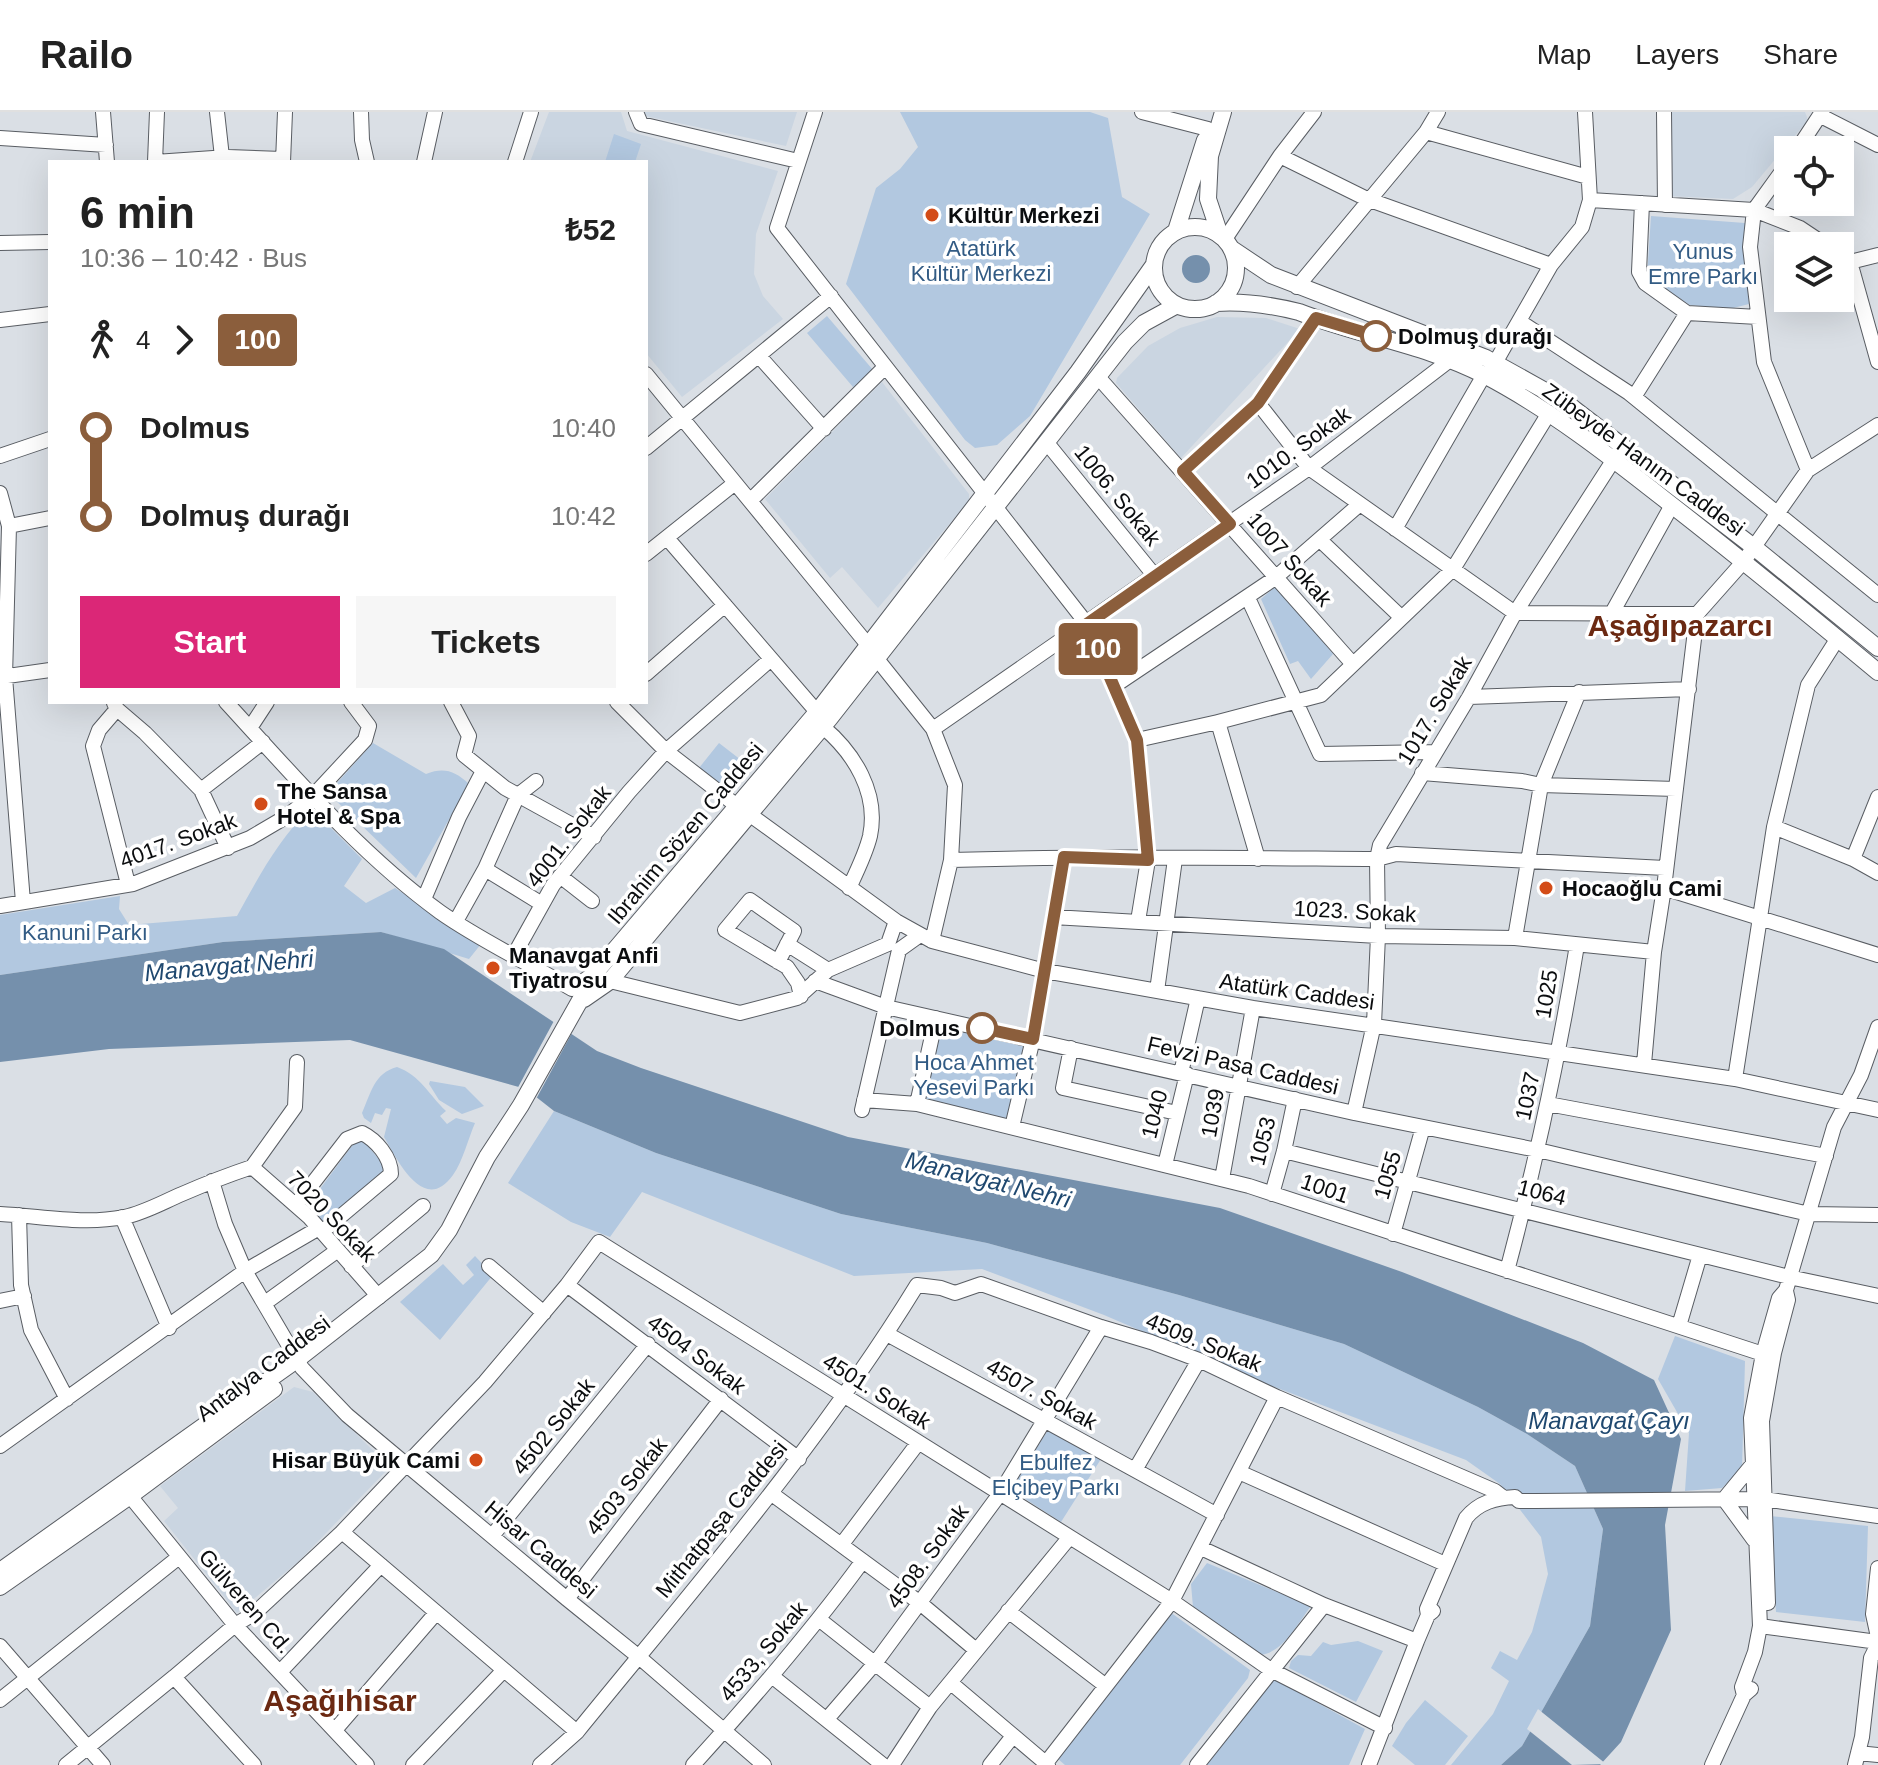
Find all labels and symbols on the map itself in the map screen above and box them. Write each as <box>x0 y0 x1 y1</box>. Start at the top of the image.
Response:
place label: Kültür Merkezi <box>948 203 1100 228</box>
marker: Kültür Merkezi <box>923 206 941 224</box>
park label: Atatürk Kültür Merkezi <box>911 236 1051 286</box>
park label: Yunus Emre Parkı <box>1648 239 1758 289</box>
marker: Dolmuş durağı <box>1361 321 1391 351</box>
place label: Dolmuş durağı <box>1398 324 1552 349</box>
street label: Zübeyde Hanım Caddesi <box>1538 378 1749 541</box>
street label: 1010. Sokak <box>1241 401 1356 493</box>
street label: 1006. Sokak <box>1069 440 1166 551</box>
street label: 1007 Sokak <box>1242 507 1338 612</box>
district label: Aşağıpazarcı <box>1587 609 1773 642</box>
line badge: 100 <box>1052 623 1144 675</box>
street label: 1017. Sokak <box>1392 651 1477 769</box>
street label: Ibrahim Sözen Caddesi <box>602 738 768 929</box>
place label: The Sansa Hotel & Spa <box>277 779 401 829</box>
street label: 4001. Sokak <box>521 780 617 892</box>
marker: The Sansa Hotel & Spa <box>252 795 270 813</box>
street label: 4017. Sokak <box>116 807 241 873</box>
place label: Hocaoğlu Cami <box>1562 876 1722 901</box>
marker: Hocaoğlu Cami <box>1537 879 1555 897</box>
street label: 1023. Sokak <box>1293 896 1418 927</box>
park label: Kanuni Parkı <box>22 920 148 945</box>
place label: Manavgat Anfi Tiyatrosu <box>509 943 659 993</box>
water label: Manavgat Nehri <box>143 945 315 986</box>
marker: Manavgat Anfi Tiyatrosu <box>484 959 502 977</box>
street label: Atatürk Caddesi <box>1218 968 1376 1015</box>
street label: 1025 <box>1530 968 1563 1020</box>
marker: Dolmus <box>967 1013 997 1043</box>
place label: Dolmus <box>879 1016 960 1041</box>
street label: Fevzi Pasa Caddesi <box>1145 1031 1341 1100</box>
park label: Hoca Ahmet Yesevi Parkı <box>913 1050 1035 1100</box>
street label: 1037 <box>1510 1070 1545 1123</box>
street label: 1040 <box>1136 1087 1173 1141</box>
street label: 1039 <box>1196 1087 1229 1139</box>
street label: 1053 <box>1244 1114 1281 1168</box>
water label: Manavgat Nehri <box>903 1146 1074 1213</box>
street label: 1055 <box>1369 1148 1406 1202</box>
street label: 7020 Sokak <box>282 1166 382 1268</box>
street label: 1001 <box>1298 1169 1352 1208</box>
street label: 1064 <box>1515 1174 1569 1211</box>
street label: 4509. Sokak <box>1142 1308 1266 1377</box>
street label: 4504 Sokak <box>643 1309 751 1400</box>
street label: Antalya Caddesi <box>192 1310 335 1427</box>
street label: 4501. Sokak <box>818 1348 936 1435</box>
street label: 4507. Sokak <box>982 1354 1102 1436</box>
street label: 4502 Sokak <box>507 1373 600 1479</box>
water label: Manavgat Çayı <box>1528 1407 1690 1434</box>
street label: 4503 Sokak <box>581 1432 673 1540</box>
street label: Mithatpaşa Caddesi <box>650 1436 792 1603</box>
place label: Hisar Büyük Cami <box>272 1448 460 1473</box>
park label: Ebulfez Elçibey Parkı <box>992 1450 1120 1500</box>
marker: Hisar Büyük Cami <box>467 1451 485 1469</box>
street label: Hisar Caddesi <box>480 1495 602 1603</box>
street label: 4508. Sokak <box>881 1499 974 1613</box>
street label: Gülveren Cd. <box>194 1544 298 1658</box>
street label: 4533, Sokak <box>714 1596 813 1706</box>
district label: Aşağıhisar <box>263 1684 417 1717</box>

